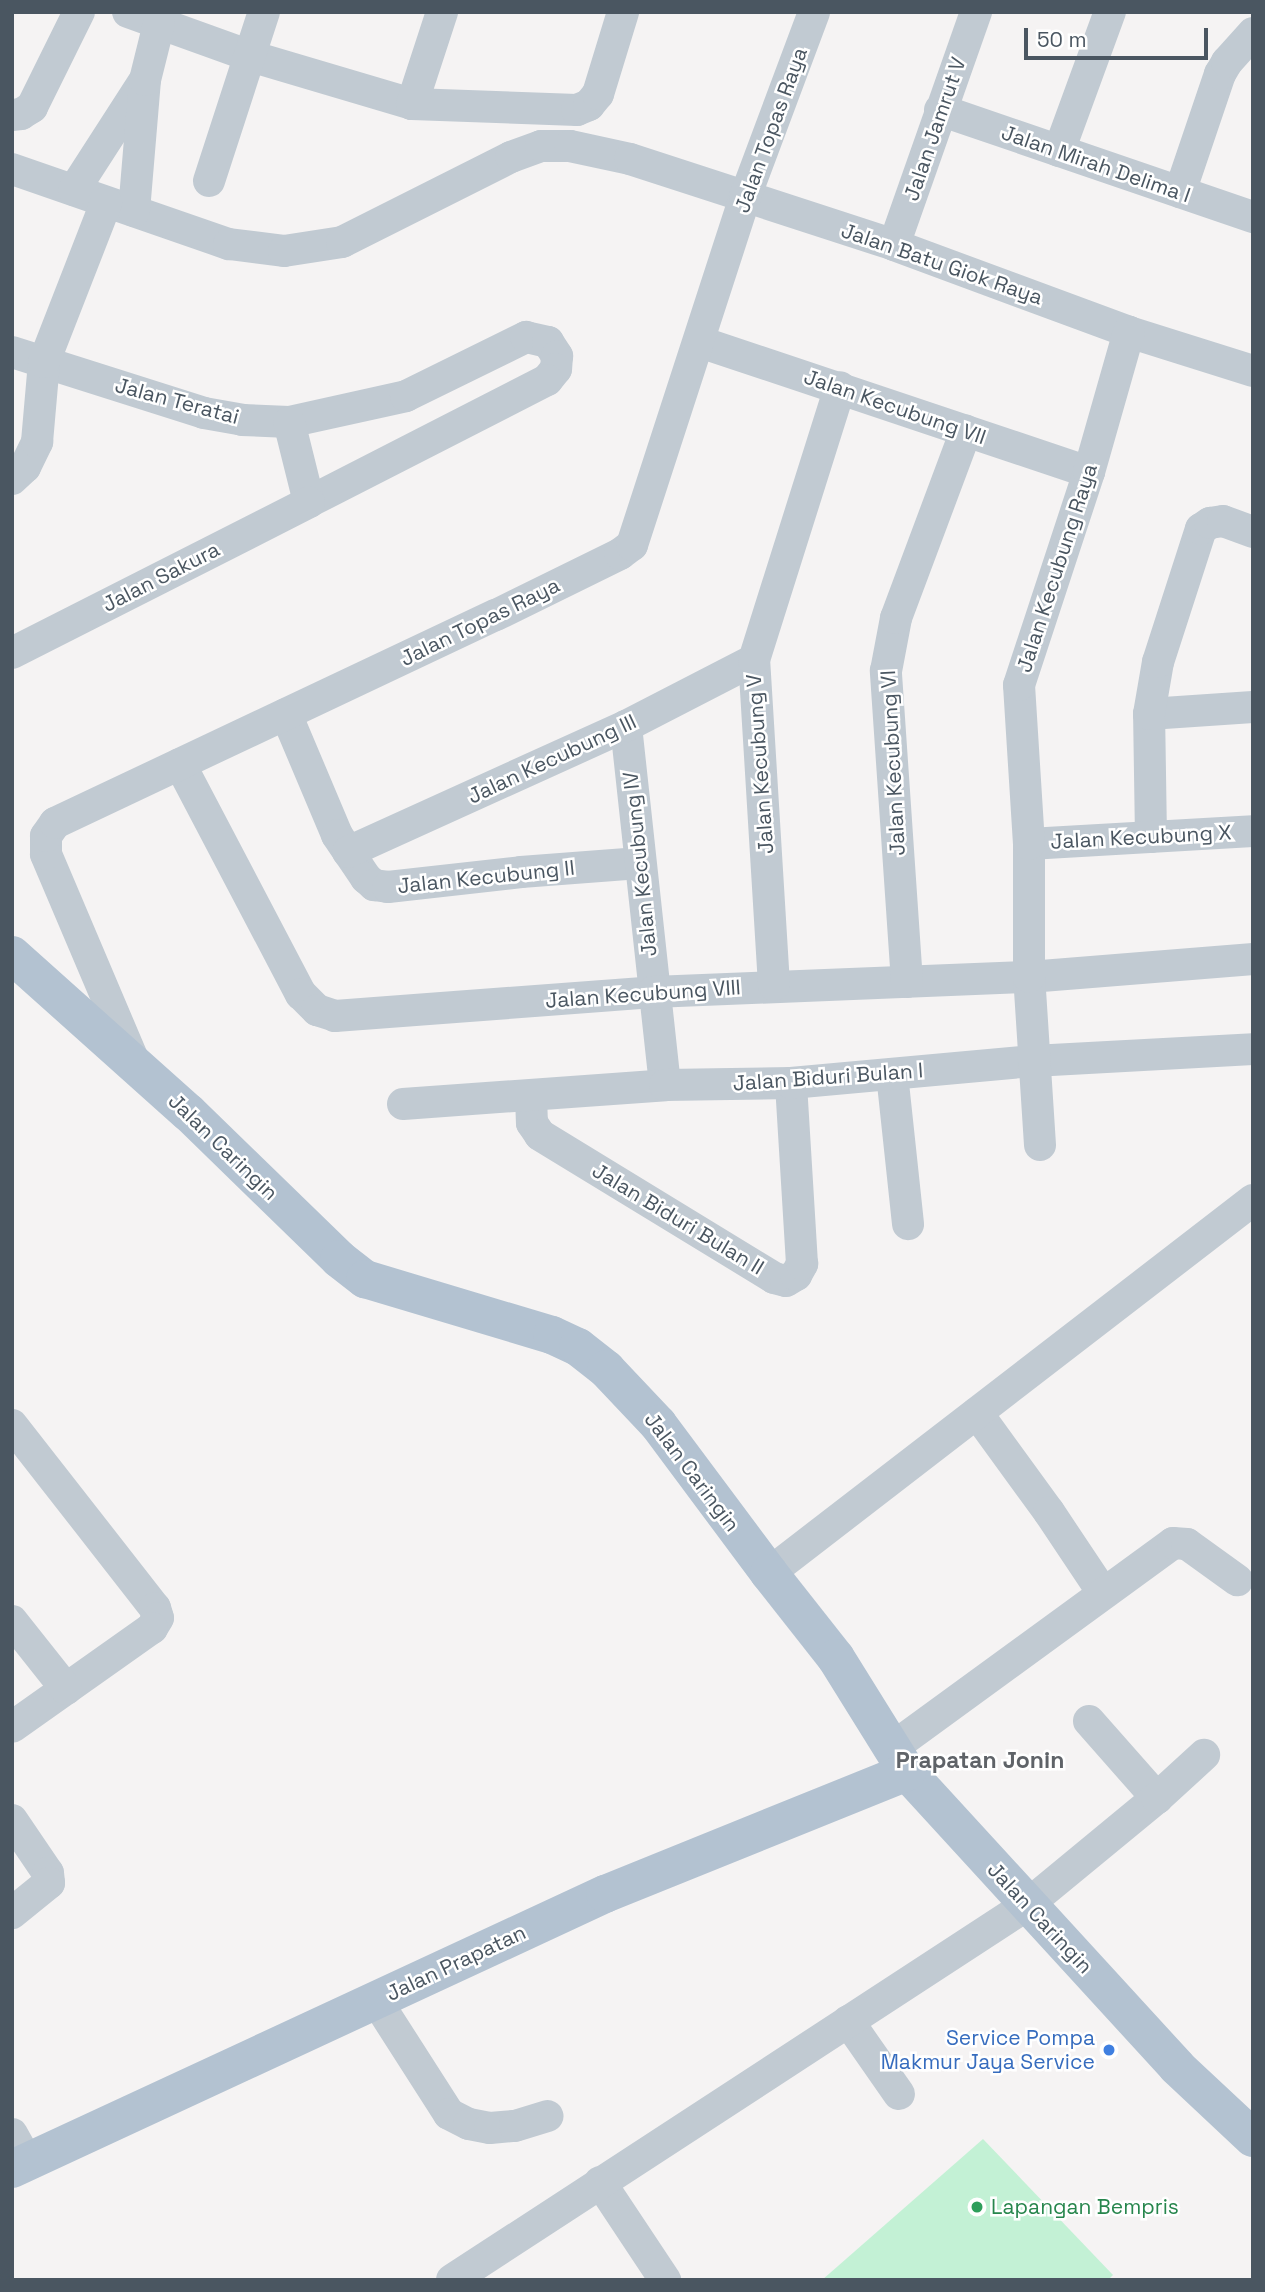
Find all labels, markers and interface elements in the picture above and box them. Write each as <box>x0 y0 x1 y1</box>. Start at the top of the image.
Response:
scale bar <box>1027 14 1211 58</box>
text: 50 m <box>1037 26 1087 53</box>
street label: Jalan Topas Raya <box>729 44 813 216</box>
street label: Jalan Jamrut V <box>899 54 971 204</box>
street label: Jalan Mirah Delima I <box>998 120 1194 208</box>
street label: Jalan Batu Giok Raya <box>838 218 1046 310</box>
street label: Jalan Kecubung VII <box>801 364 989 450</box>
street label: Jalan Teratai <box>112 372 242 430</box>
street label: Jalan Kecubung Raya <box>1011 461 1103 675</box>
street label: Jalan Sakura <box>98 537 224 617</box>
street label: Jalan Topas Raya <box>396 572 564 672</box>
street label: Jalan Kecubung VI <box>876 669 910 857</box>
street label: Jalan Kecubung V <box>741 673 779 855</box>
street label: Jalan Kecubung III <box>464 709 640 809</box>
street label: Jalan Kecubung IV <box>618 770 662 958</box>
street label: Jalan Kecubung X <box>1050 820 1232 854</box>
street label: Jalan Kecubung II <box>396 855 576 899</box>
street label: Jalan Kecubung VIII <box>544 975 742 1013</box>
street label: Jalan Biduri Bulan I <box>732 1058 924 1096</box>
street label: Jalan Caringin <box>163 1088 283 1206</box>
street label: Jalan Biduri Bulan II <box>588 1158 768 1280</box>
street label: Jalan Caringin <box>639 1408 745 1536</box>
district label: Prapatan Jonin <box>896 1746 1064 1774</box>
street label: Jalan Caringin <box>982 1857 1098 1979</box>
street label: Jalan Prapatan <box>382 1920 530 2006</box>
place label: Service Pompa Makmur Jaya Service <box>881 2025 1095 2075</box>
marker: Service Pompa Makmur Jaya Service <box>1101 2042 1117 2058</box>
place label: Lapangan Bempris <box>991 2194 1179 2220</box>
marker: Lapangan Bempris <box>969 2199 985 2215</box>

